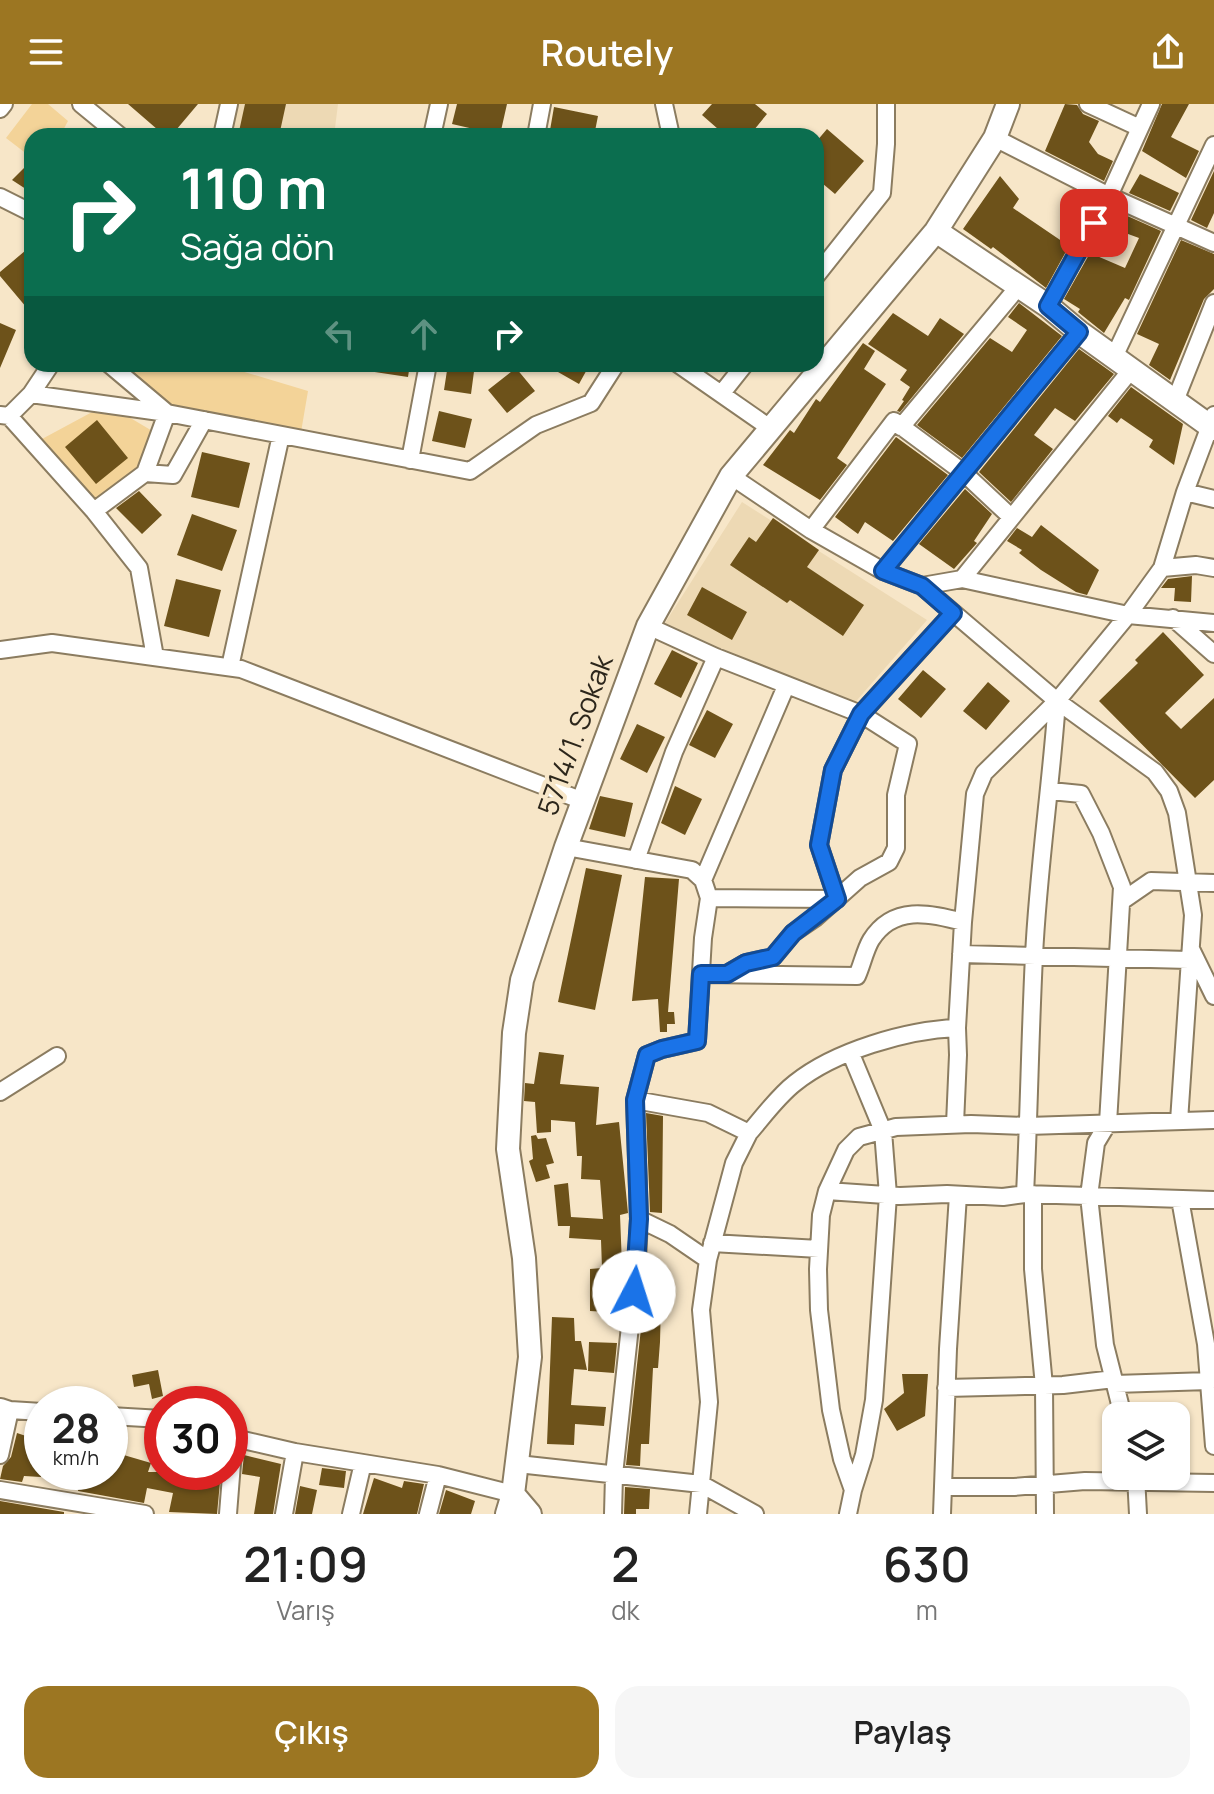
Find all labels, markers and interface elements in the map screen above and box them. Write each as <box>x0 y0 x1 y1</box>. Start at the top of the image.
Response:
text: Routely <box>541 28 673 77</box>
icon: menu <box>24 30 68 74</box>
icon: share <box>1146 30 1190 74</box>
text: 110 m <box>180 149 327 226</box>
icon: right <box>48 160 152 264</box>
pin <box>1060 189 1128 257</box>
icon: arrive <box>1072 201 1116 245</box>
text: Sağa dön <box>180 222 335 271</box>
icon: left <box>318 312 362 356</box>
icon: ahead <box>402 312 446 356</box>
icon: right <box>486 312 530 356</box>
street label: 5714/1. Sokak <box>527 648 621 820</box>
position arrow <box>592 1250 676 1334</box>
speed limit sign: 30 <box>144 1386 248 1490</box>
text: 28 <box>52 1400 100 1455</box>
map controls <box>1102 1402 1190 1490</box>
button: layers <box>1102 1402 1190 1490</box>
text: km/h <box>53 1444 99 1471</box>
text: 21:09 <box>243 1531 368 1596</box>
text: 2 <box>611 1531 639 1596</box>
text: 630 <box>883 1531 971 1596</box>
text: Varış <box>277 1592 335 1628</box>
text: dk <box>611 1592 640 1628</box>
text: m <box>916 1592 938 1628</box>
button: Çıkış <box>24 1686 599 1778</box>
button: Paylaş <box>615 1686 1190 1778</box>

